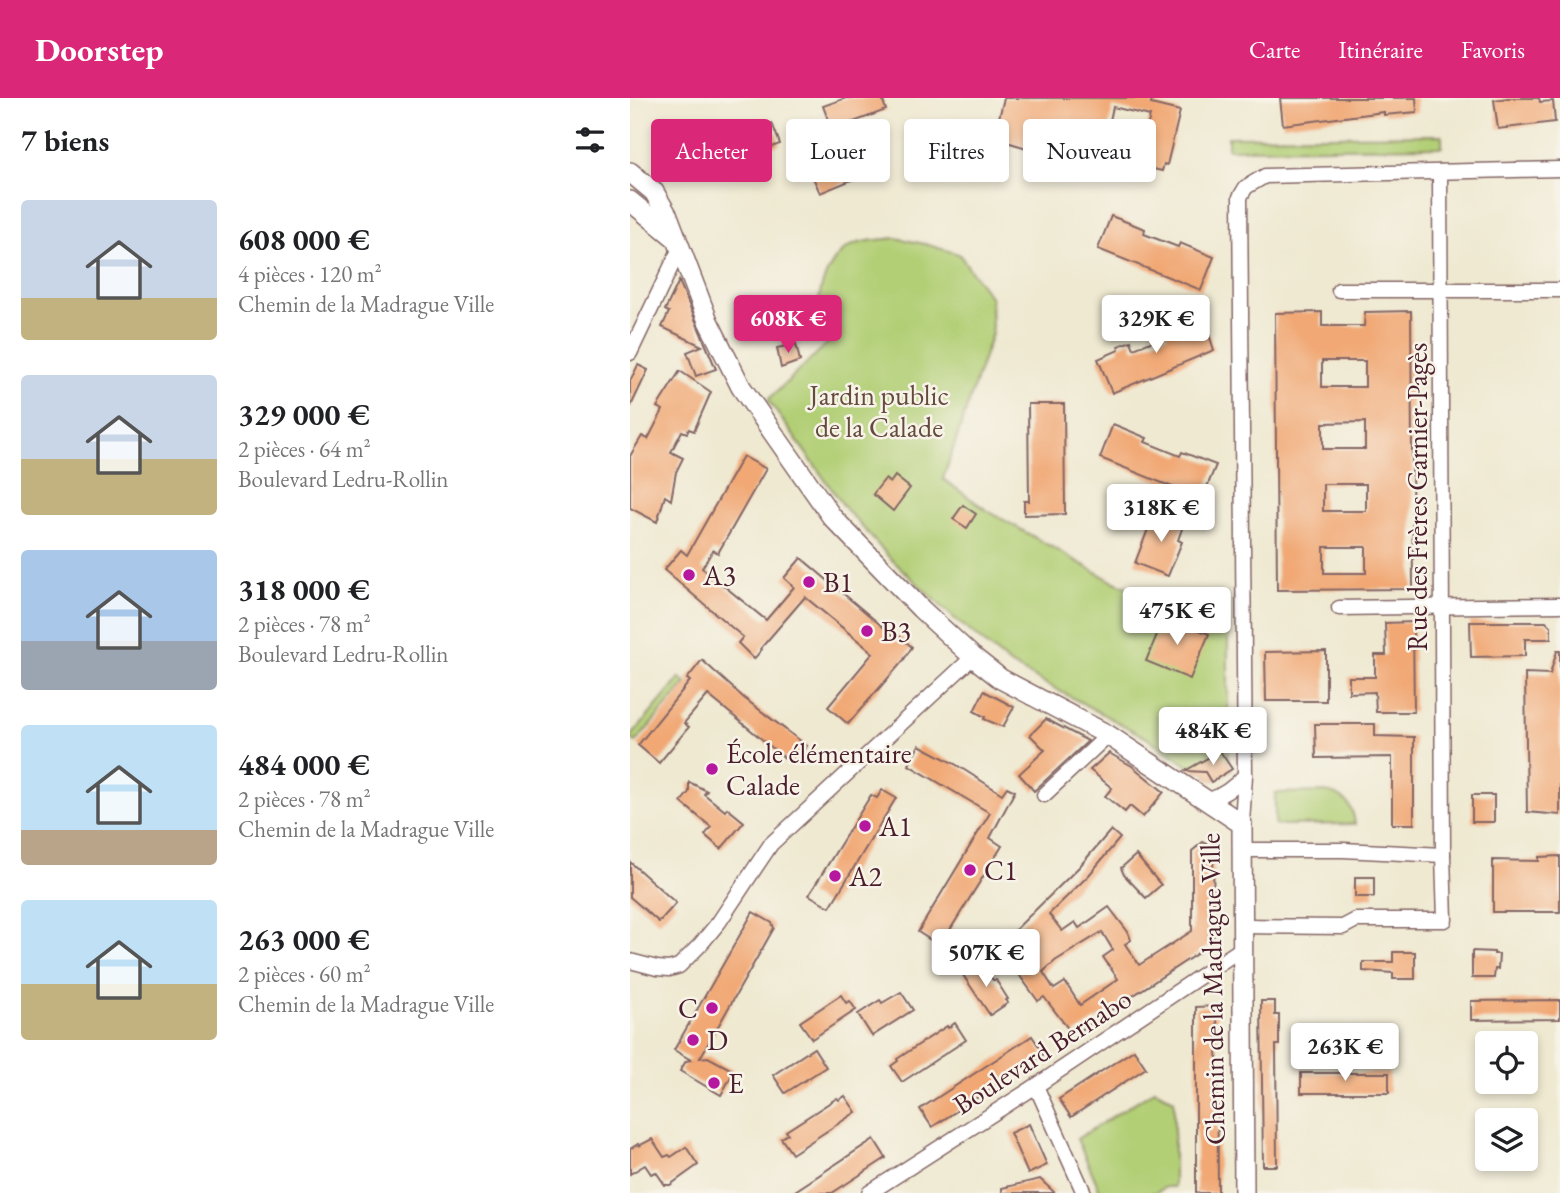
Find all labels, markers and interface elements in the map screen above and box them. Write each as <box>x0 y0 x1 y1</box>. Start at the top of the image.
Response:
text: Doorstep <box>35 28 163 71</box>
text: Carte <box>1249 34 1300 65</box>
text: Itinéraire <box>1338 34 1423 65</box>
text: Favoris <box>1461 34 1525 65</box>
chip: Acheter <box>651 119 772 182</box>
chip: Louer <box>786 119 890 182</box>
chip: Filtres <box>904 119 1009 182</box>
chip: Nouveau <box>1023 119 1156 182</box>
text: 7 biens <box>21 121 109 160</box>
icon: filters <box>571 121 609 159</box>
text: 608 000 € <box>238 220 370 259</box>
icon: home <box>77 228 161 312</box>
text: 4 pièces · 120 m² <box>238 259 382 289</box>
text: Chemin de la Madrague Ville <box>238 289 494 319</box>
pin: 608K € <box>731 296 845 355</box>
pin: 329K € <box>1099 296 1213 355</box>
text: 608K € <box>750 303 826 333</box>
text: 329K € <box>1118 303 1194 333</box>
street label: Rue des Frères Garnier-Pagès <box>1399 343 1435 651</box>
park label: Jardin public de la Calade <box>807 377 949 445</box>
text: 329 000 € <box>238 395 370 434</box>
icon: home <box>77 403 161 487</box>
text: 2 pièces · 64 m² <box>238 434 371 464</box>
text: Boulevard Ledru-Rollin <box>238 464 449 494</box>
pin: 318K € <box>1104 484 1218 544</box>
text: 318K € <box>1123 492 1199 522</box>
place label: A3 <box>702 557 736 593</box>
place label: B1 <box>823 564 853 600</box>
marker: A3 <box>681 567 697 583</box>
text: 318 000 € <box>238 570 370 609</box>
marker: B1 <box>801 574 817 590</box>
icon: home <box>77 578 161 662</box>
pin: 475K € <box>1120 588 1234 647</box>
text: 475K € <box>1139 595 1215 625</box>
text: 2 pièces · 78 m² <box>238 609 371 639</box>
place label: B3 <box>881 613 911 649</box>
marker: B3 <box>859 623 875 639</box>
text: Boulevard Ledru-Rollin <box>238 639 449 669</box>
pin: 484K € <box>1156 708 1270 767</box>
text: 484K € <box>1175 715 1251 745</box>
place label: École élémentaire Calade <box>726 735 912 803</box>
text: 484 000 € <box>238 745 370 784</box>
icon: home <box>77 753 161 837</box>
marker: École élémentaire Calade <box>704 761 720 777</box>
text: 2 pièces · 78 m² <box>238 784 371 814</box>
place label: A1 <box>878 808 912 844</box>
text: Chemin de la Madrague Ville <box>238 814 494 844</box>
marker: A1 <box>857 818 873 834</box>
street label: Chemin de la Madrague Ville <box>1191 833 1233 1145</box>
place label: C1 <box>984 852 1017 888</box>
place label: A2 <box>848 858 882 894</box>
marker: C1 <box>962 862 978 878</box>
marker: A2 <box>827 868 843 884</box>
text: 263 000 € <box>238 920 370 959</box>
icon: home <box>77 928 161 1012</box>
pin: 507K € <box>929 930 1043 989</box>
text: 507K € <box>948 937 1024 967</box>
text: 2 pièces · 60 m² <box>238 959 371 989</box>
street label: Boulevard Bernabo <box>946 980 1138 1122</box>
text: Chemin de la Madrague Ville <box>238 989 494 1019</box>
place label: C <box>678 990 698 1026</box>
marker: C <box>704 1000 720 1016</box>
place label: D <box>707 1022 728 1058</box>
pin: 263K € <box>1288 1024 1402 1083</box>
text: 263K € <box>1307 1031 1383 1061</box>
map controls <box>1475 1031 1538 1171</box>
button: locate <box>1475 1031 1538 1094</box>
marker: D <box>685 1032 701 1048</box>
place label: E <box>728 1065 744 1101</box>
marker: E <box>706 1075 722 1091</box>
button: layers <box>1475 1108 1538 1171</box>

